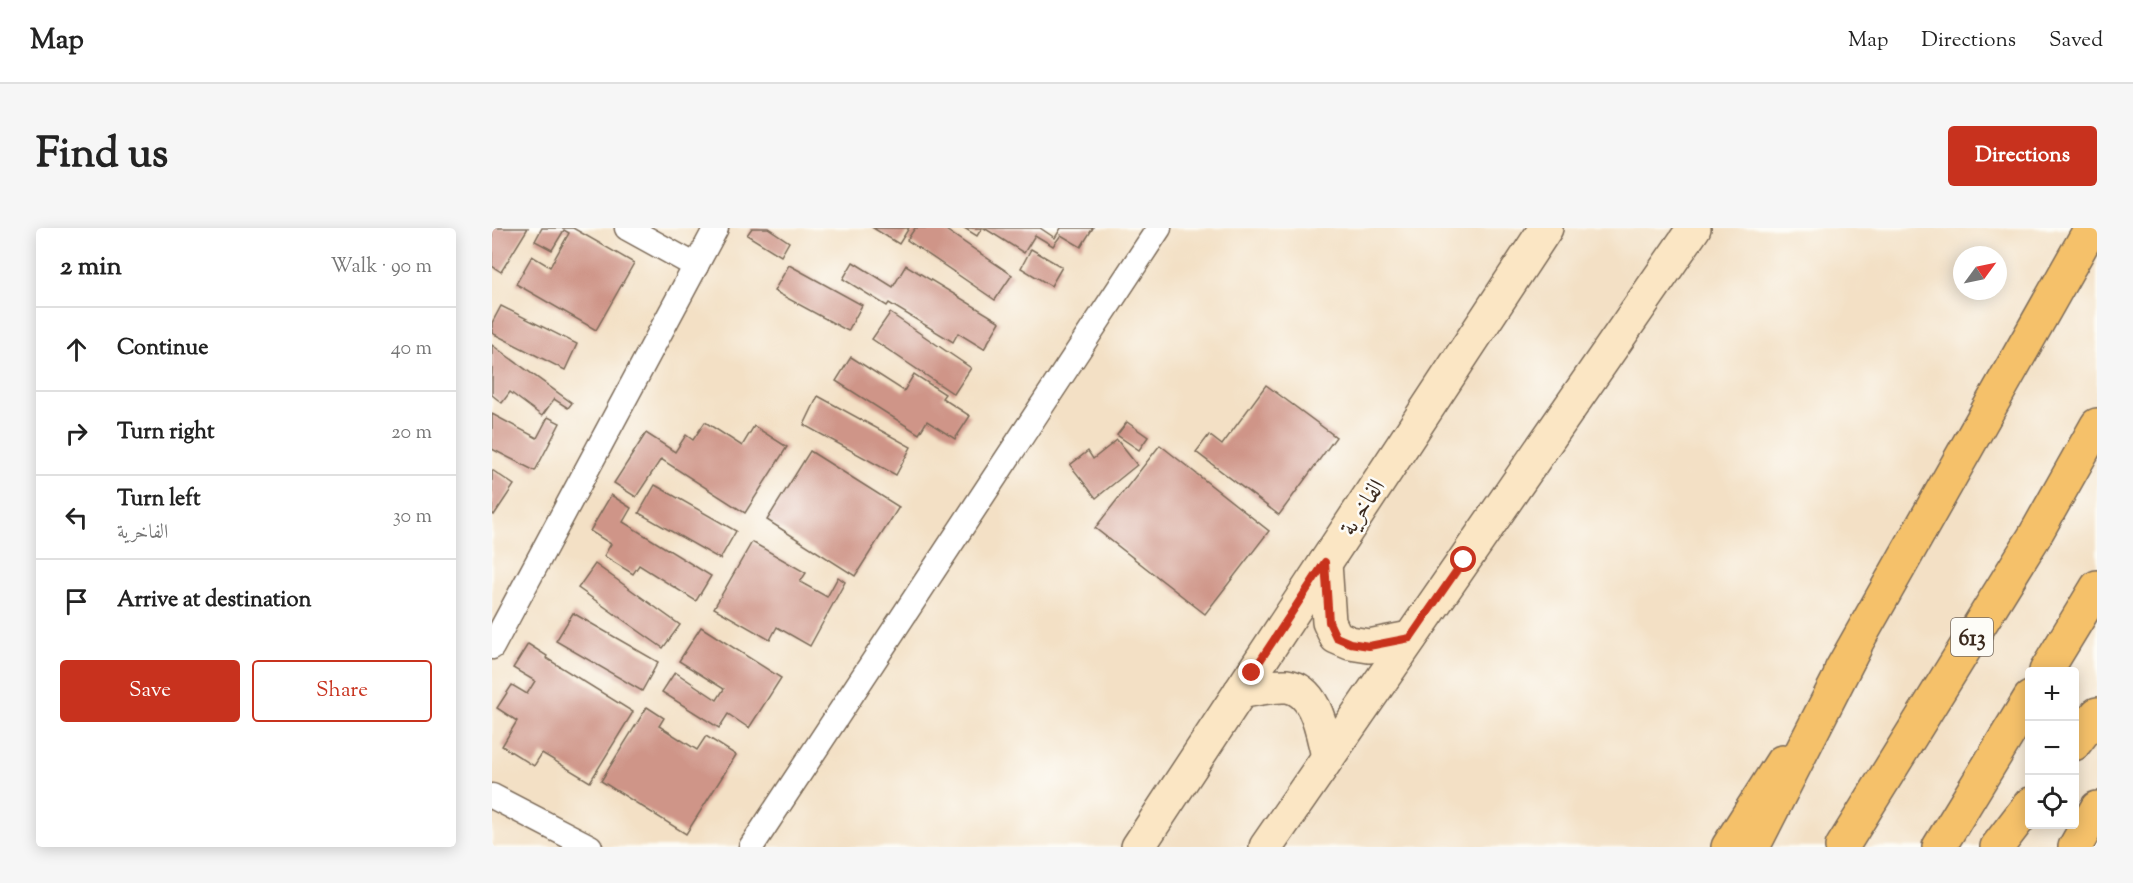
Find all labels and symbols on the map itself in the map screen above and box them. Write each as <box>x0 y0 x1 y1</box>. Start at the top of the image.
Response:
north arrow <box>1953 246 2007 300</box>
street label: الفاخرية <box>1333 473 1395 543</box>
route start <box>1450 546 1476 572</box>
road number: 613 <box>1951 618 1993 656</box>
route end <box>1238 659 1264 685</box>

